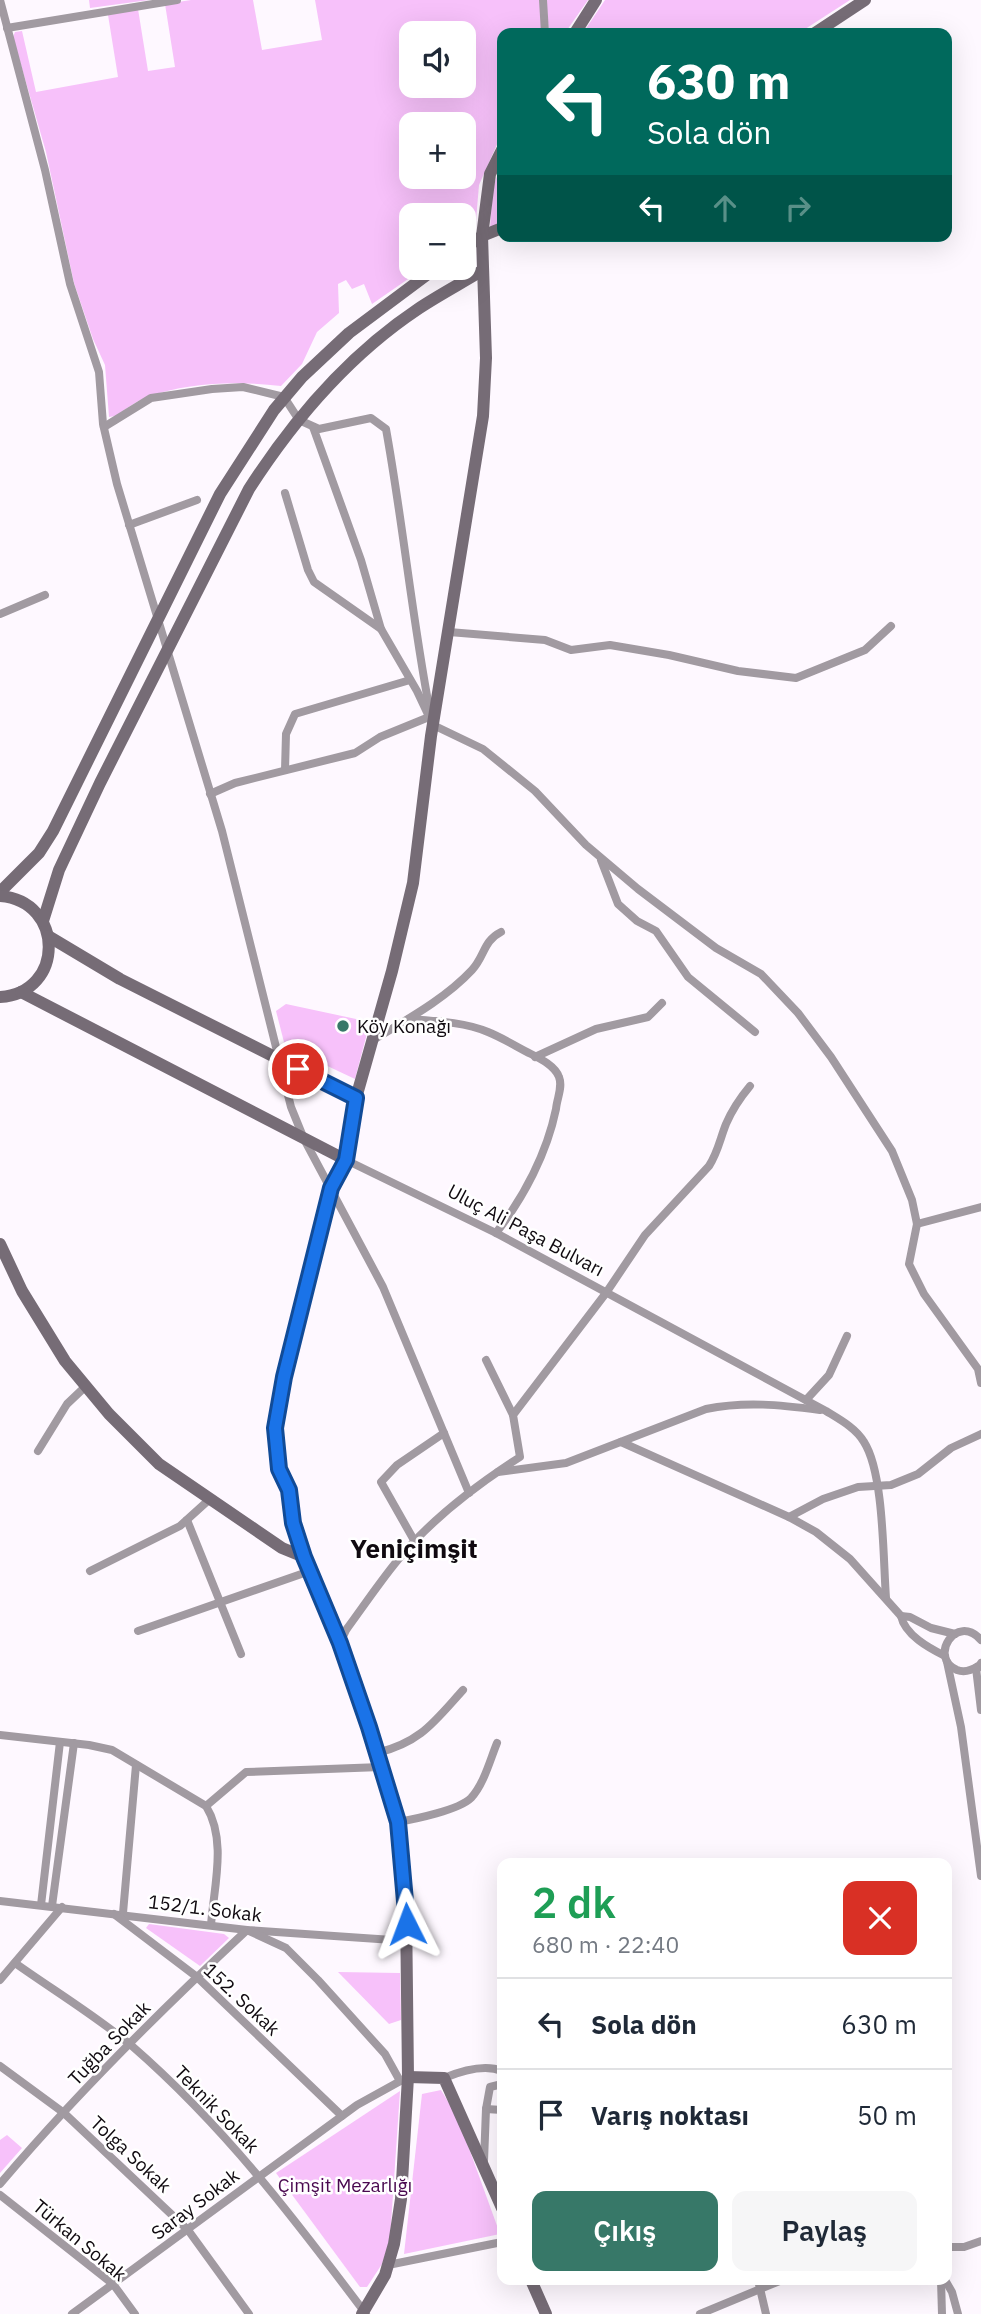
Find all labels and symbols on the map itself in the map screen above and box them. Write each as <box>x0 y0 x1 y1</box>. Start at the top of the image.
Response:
place label: Köy Konağı <box>357 1014 451 1038</box>
marker: Köy Konağı <box>335 1018 351 1034</box>
pin <box>268 1039 328 1099</box>
street label: Uluç Ali Paşa Bulvarı <box>444 1179 608 1281</box>
district label: Yeniçimşit <box>350 1531 478 1565</box>
position arrow <box>370 1887 444 1961</box>
street label: 152/1. Sokak <box>147 1889 263 1927</box>
street label: 152. Sokak <box>199 1958 285 2040</box>
street label: Tuğba Sokak <box>63 1996 155 2090</box>
street label: Teknik Sokak <box>170 2060 264 2158</box>
street label: Tolga Sokak <box>86 2111 176 2197</box>
street label: Saray Sokak <box>146 2163 244 2245</box>
park label: Çimşit Mezarlığı <box>278 2173 412 2197</box>
street label: Türkan Sokak <box>28 2194 132 2286</box>

